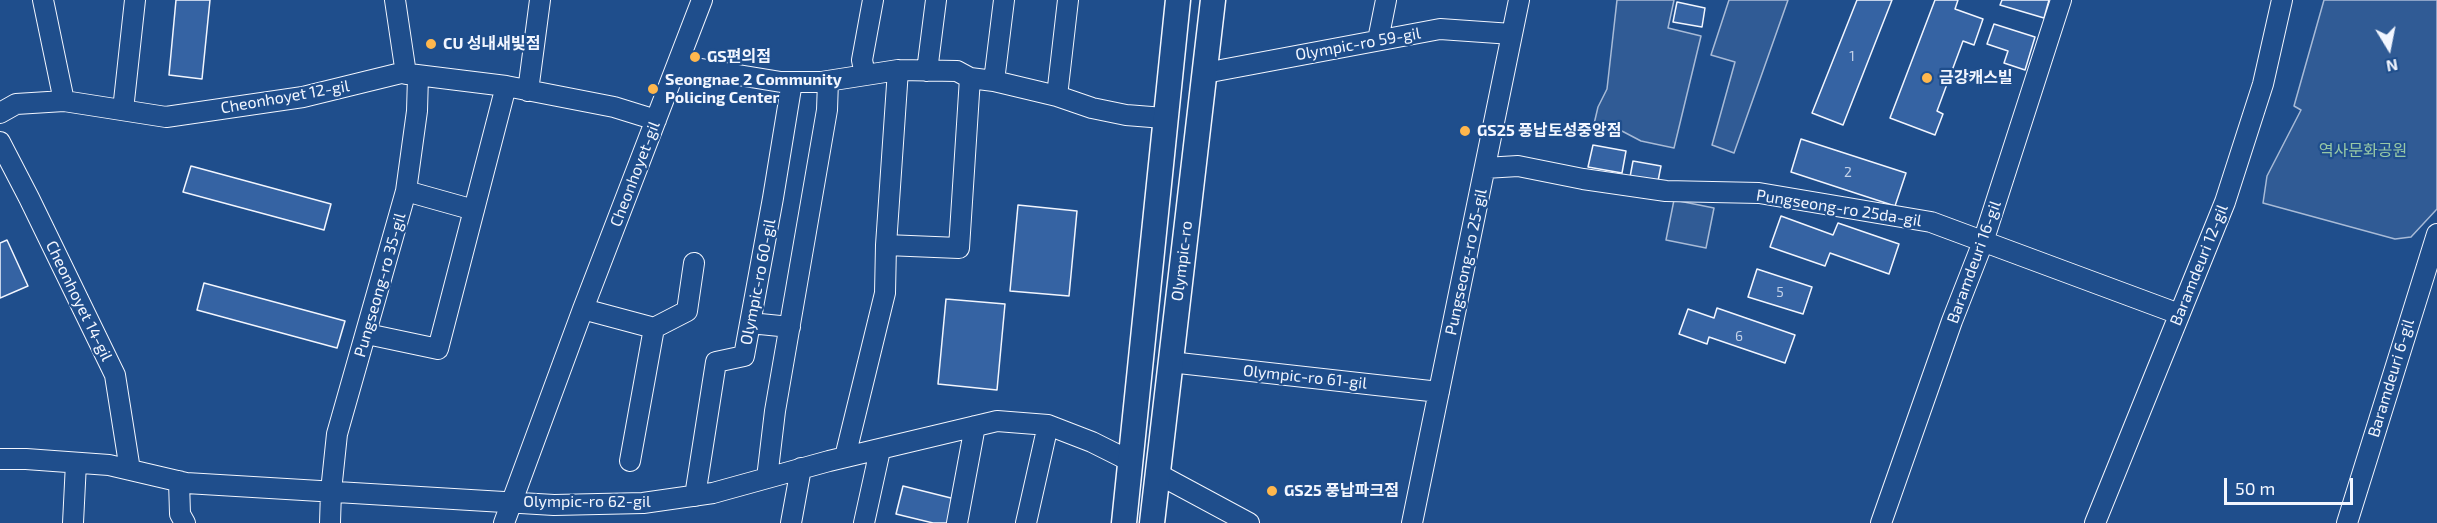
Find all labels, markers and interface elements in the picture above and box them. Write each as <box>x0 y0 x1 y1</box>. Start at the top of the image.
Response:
north arrow <box>2359 18 2419 78</box>
street label: Olympic-ro 59-gil <box>1294 24 1422 64</box>
place label: CU 성내새빛점 <box>443 34 540 54</box>
marker: CU 성내새빛점 <box>424 37 438 51</box>
place label: GS편의점 <box>707 47 771 67</box>
house number: 1 <box>1849 48 1855 64</box>
marker: GS편의점 <box>688 50 702 64</box>
text: N <box>2385 56 2400 77</box>
place label: 금강캐스빌 <box>1939 68 2013 88</box>
place label: Seongnae 2 Community Policing Center <box>665 70 842 108</box>
marker: 금강캐스빌 <box>1920 71 1934 85</box>
street label: Cheonhoyet 12-gil <box>219 76 351 118</box>
marker: Seongnae 2 Community Policing Center <box>646 82 660 96</box>
street label: Cheonhoyet-gil <box>606 119 664 229</box>
place label: GS25 풍납토성중앙점 <box>1477 121 1621 141</box>
marker: GS25 풍납토성중앙점 <box>1458 124 1472 138</box>
park label: 역사문화공원 <box>2319 141 2407 161</box>
house number: 2 <box>1844 164 1852 180</box>
street label: Pungseong-ro 25da-gil <box>1755 185 1923 231</box>
street label: Pungseong-ro 25-gil <box>1441 187 1491 337</box>
street label: Baramdeuri 16-gil <box>1943 198 2005 326</box>
street label: Baramdeuri 12-gil <box>2166 202 2232 328</box>
street label: Pungseong-ro 35-gil <box>350 211 410 359</box>
street label: Olympic-ro 60-gil <box>736 217 780 347</box>
street label: Olympic-ro <box>1168 220 1196 302</box>
street label: Cheonhoyet 14-gil <box>42 238 116 364</box>
house number: 5 <box>1776 284 1784 300</box>
street label: Baramdeuri 6-gil <box>2364 317 2418 439</box>
house number: 6 <box>1735 328 1743 344</box>
street label: Olympic-ro 61-gil <box>1242 361 1368 393</box>
scale bar <box>2227 466 2356 504</box>
text: 50 m <box>2235 477 2275 499</box>
place label: GS25 풍납파크점 <box>1284 481 1399 501</box>
marker: GS25 풍납파크점 <box>1265 484 1279 498</box>
street label: Olympic-ro 62-gil <box>523 492 651 512</box>

